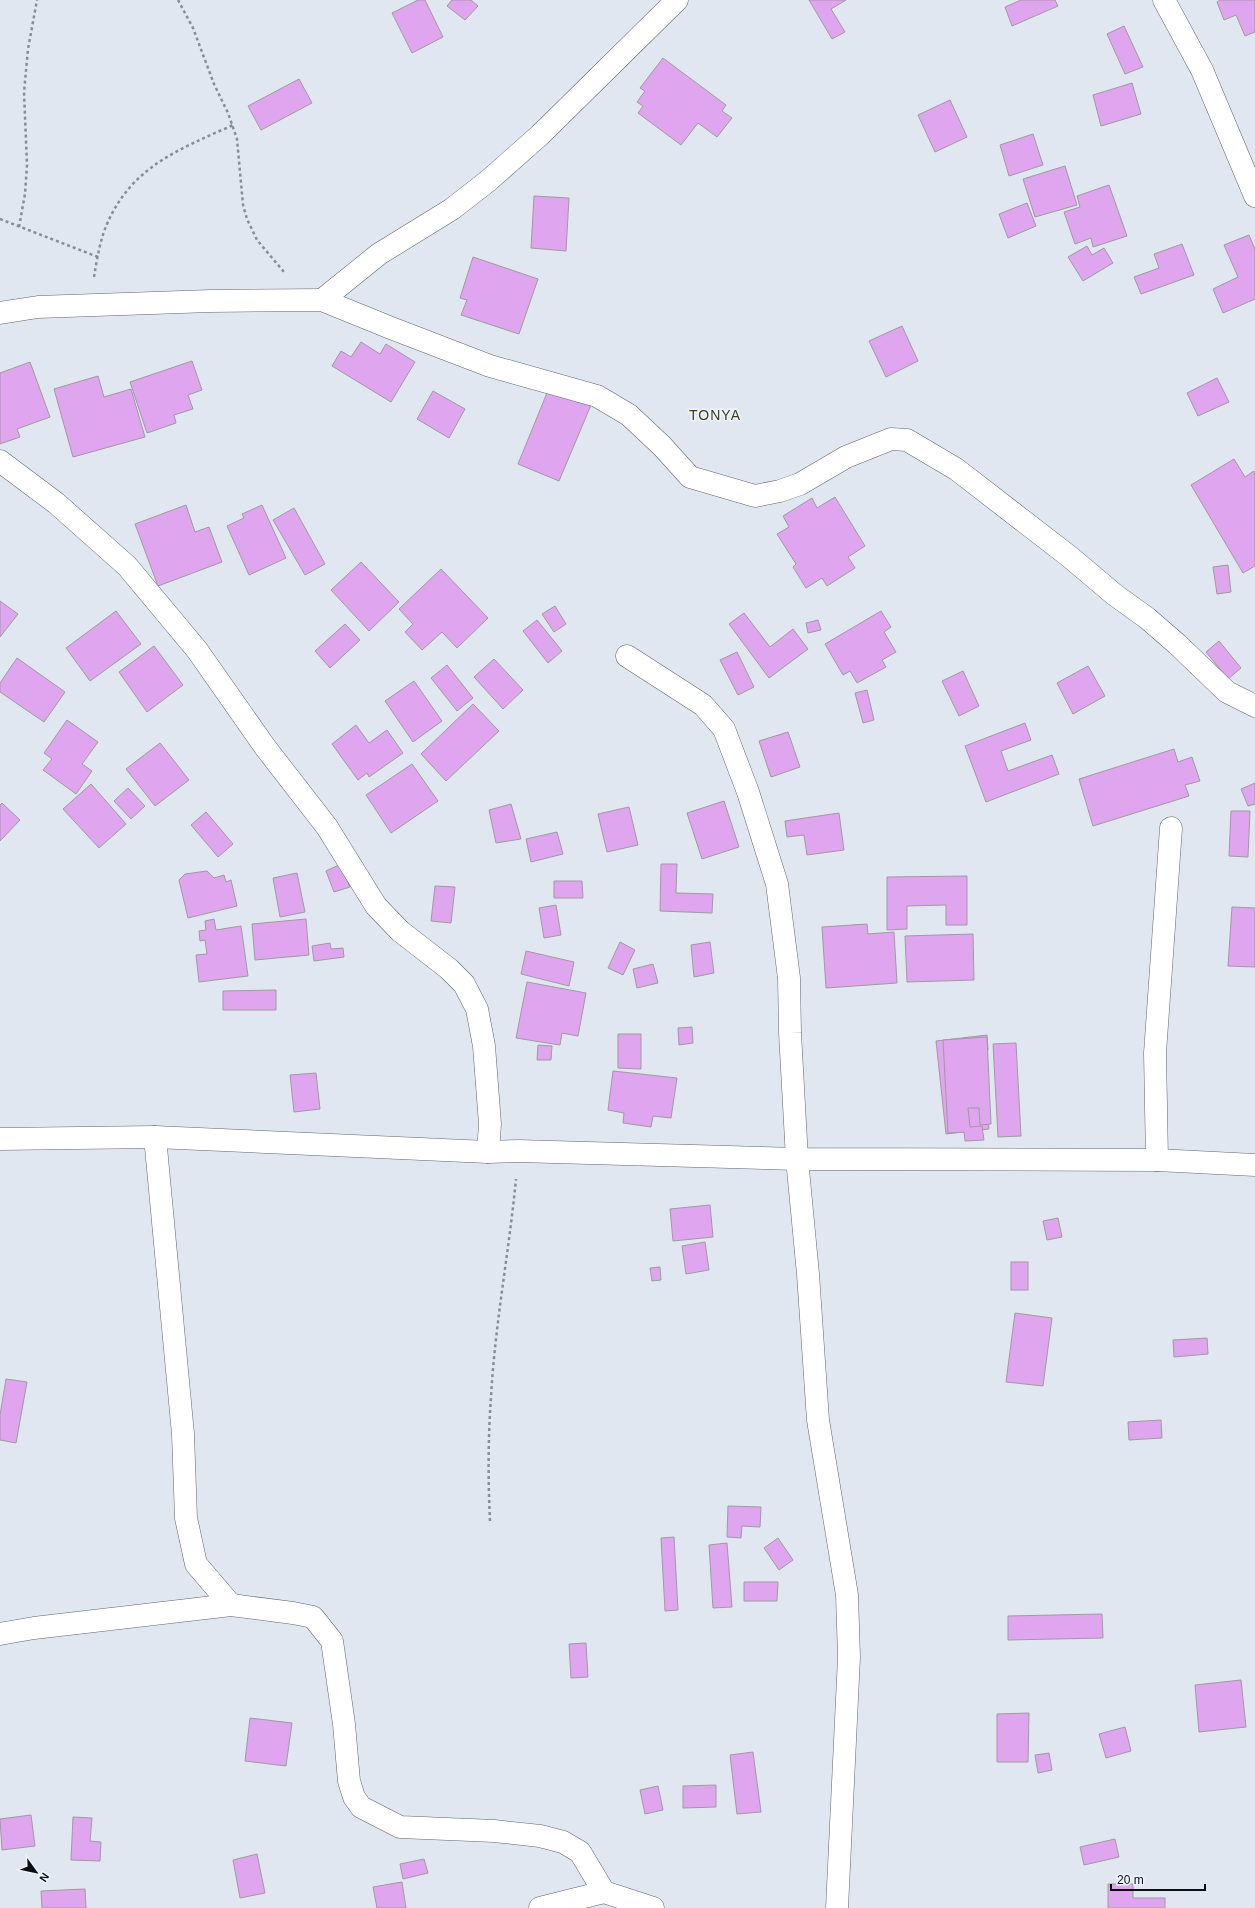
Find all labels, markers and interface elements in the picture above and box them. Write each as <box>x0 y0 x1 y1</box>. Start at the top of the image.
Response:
district label: TONYA <box>689 407 741 423</box>
north arrow <box>16 1852 56 1892</box>
scale bar <box>1111 1866 1205 1892</box>
text: N <box>37 1871 52 1884</box>
text: 20 m <box>1117 1873 1144 1887</box>

